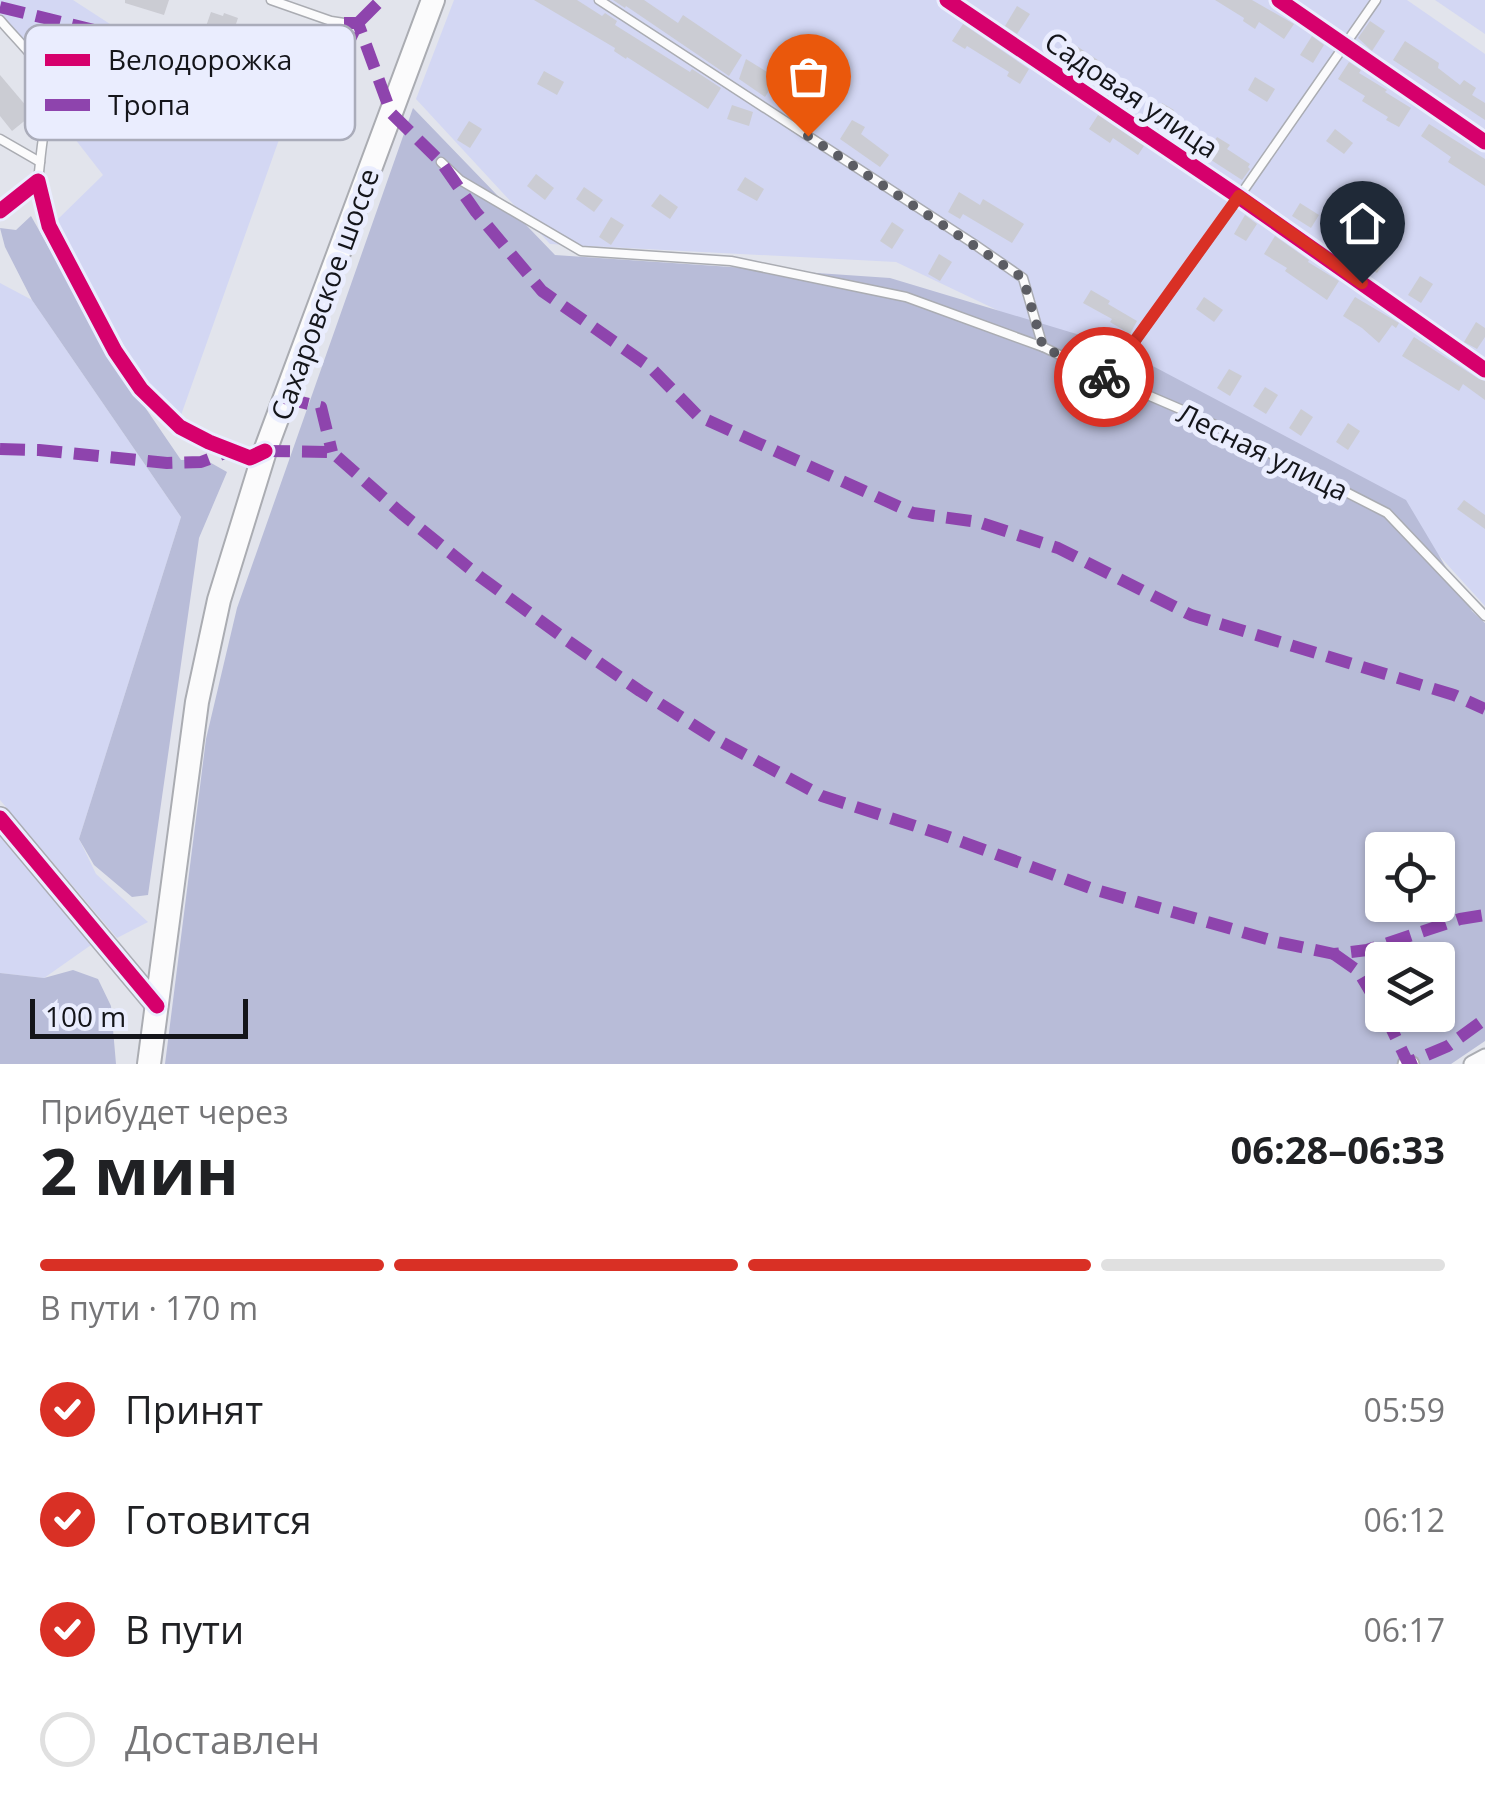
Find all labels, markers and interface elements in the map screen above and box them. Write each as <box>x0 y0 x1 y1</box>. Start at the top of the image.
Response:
street label: Садовая улица <box>1038 22 1226 166</box>
legend <box>25 25 355 140</box>
pin <box>766 34 851 137</box>
text: Велодорожка <box>108 40 292 78</box>
icon: bag <box>781 49 836 104</box>
text: Тропа <box>108 85 190 123</box>
street label: Сахаровское шоссе <box>261 163 387 425</box>
pin <box>1320 181 1405 284</box>
icon: home <box>1335 196 1390 251</box>
courier <box>1054 327 1154 427</box>
icon: bike <box>1077 350 1132 405</box>
street label: Лесная улица <box>1171 393 1355 509</box>
map controls <box>1365 832 1455 1032</box>
button: locate <box>1365 832 1455 922</box>
button: layers <box>1365 942 1455 1032</box>
scale bar <box>30 994 248 1038</box>
text: 100 m <box>45 997 126 1035</box>
text: Прибудет через <box>40 1090 288 1133</box>
text: 06:28–06:33 <box>1231 1123 1445 1175</box>
text: 2 мин <box>40 1126 239 1214</box>
text: В пути · 170 m <box>40 1286 258 1329</box>
icon: check <box>40 1382 95 1437</box>
text: Принят <box>125 1383 263 1435</box>
text: 05:59 <box>1363 1388 1445 1431</box>
icon: check <box>40 1492 95 1547</box>
text: Готовится <box>125 1493 311 1545</box>
text: 06:12 <box>1363 1498 1445 1541</box>
icon: check <box>40 1602 95 1657</box>
text: В пути <box>125 1603 244 1655</box>
text: 06:17 <box>1363 1608 1445 1651</box>
text: Доставлен <box>125 1713 320 1765</box>

